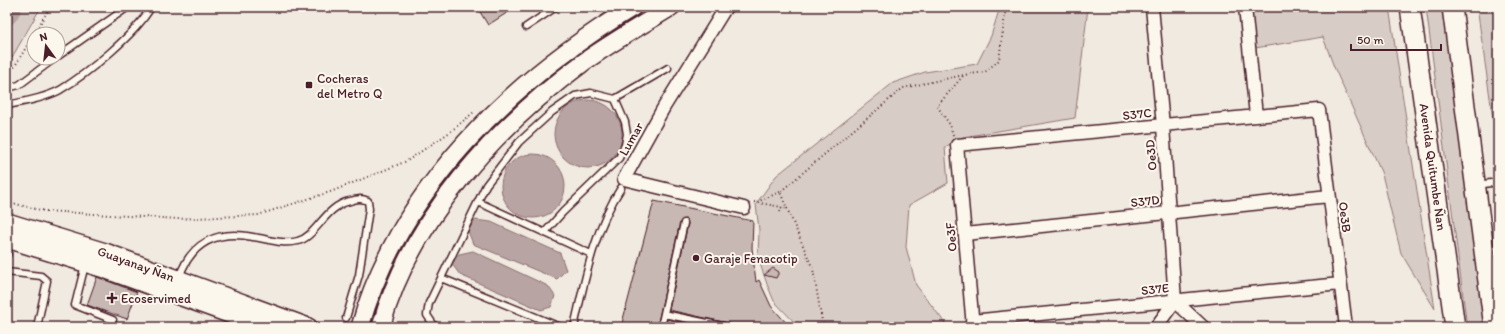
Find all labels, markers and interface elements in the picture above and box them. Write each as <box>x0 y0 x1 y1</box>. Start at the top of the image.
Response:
north arrow <box>26 26 66 66</box>
scale bar <box>1351 26 1441 52</box>
text: N <box>38 30 49 44</box>
text: 50 m <box>1357 33 1383 47</box>
place label: Cocheras del Metro Q <box>317 71 382 101</box>
marker: Cocheras del Metro Q <box>304 80 314 90</box>
street label: Avenida Quitumbe Ñan <box>1417 102 1449 232</box>
street label: S37C <box>1122 105 1152 123</box>
street label: Lumar <box>616 120 646 158</box>
street label: Oe3D <box>1142 138 1160 171</box>
street label: S37D <box>1130 192 1160 210</box>
street label: Oe3B <box>1336 201 1354 233</box>
street label: Oe3F <box>942 221 960 252</box>
street label: Guayanay Ñan <box>96 243 177 285</box>
place label: Garaje Fenacotip <box>704 251 798 266</box>
marker: Garaje Fenacotip <box>691 253 701 263</box>
street label: S37E <box>1140 280 1170 298</box>
place label: Ecoservimed <box>121 291 191 306</box>
marker: Ecoservimed <box>106 292 118 304</box>

